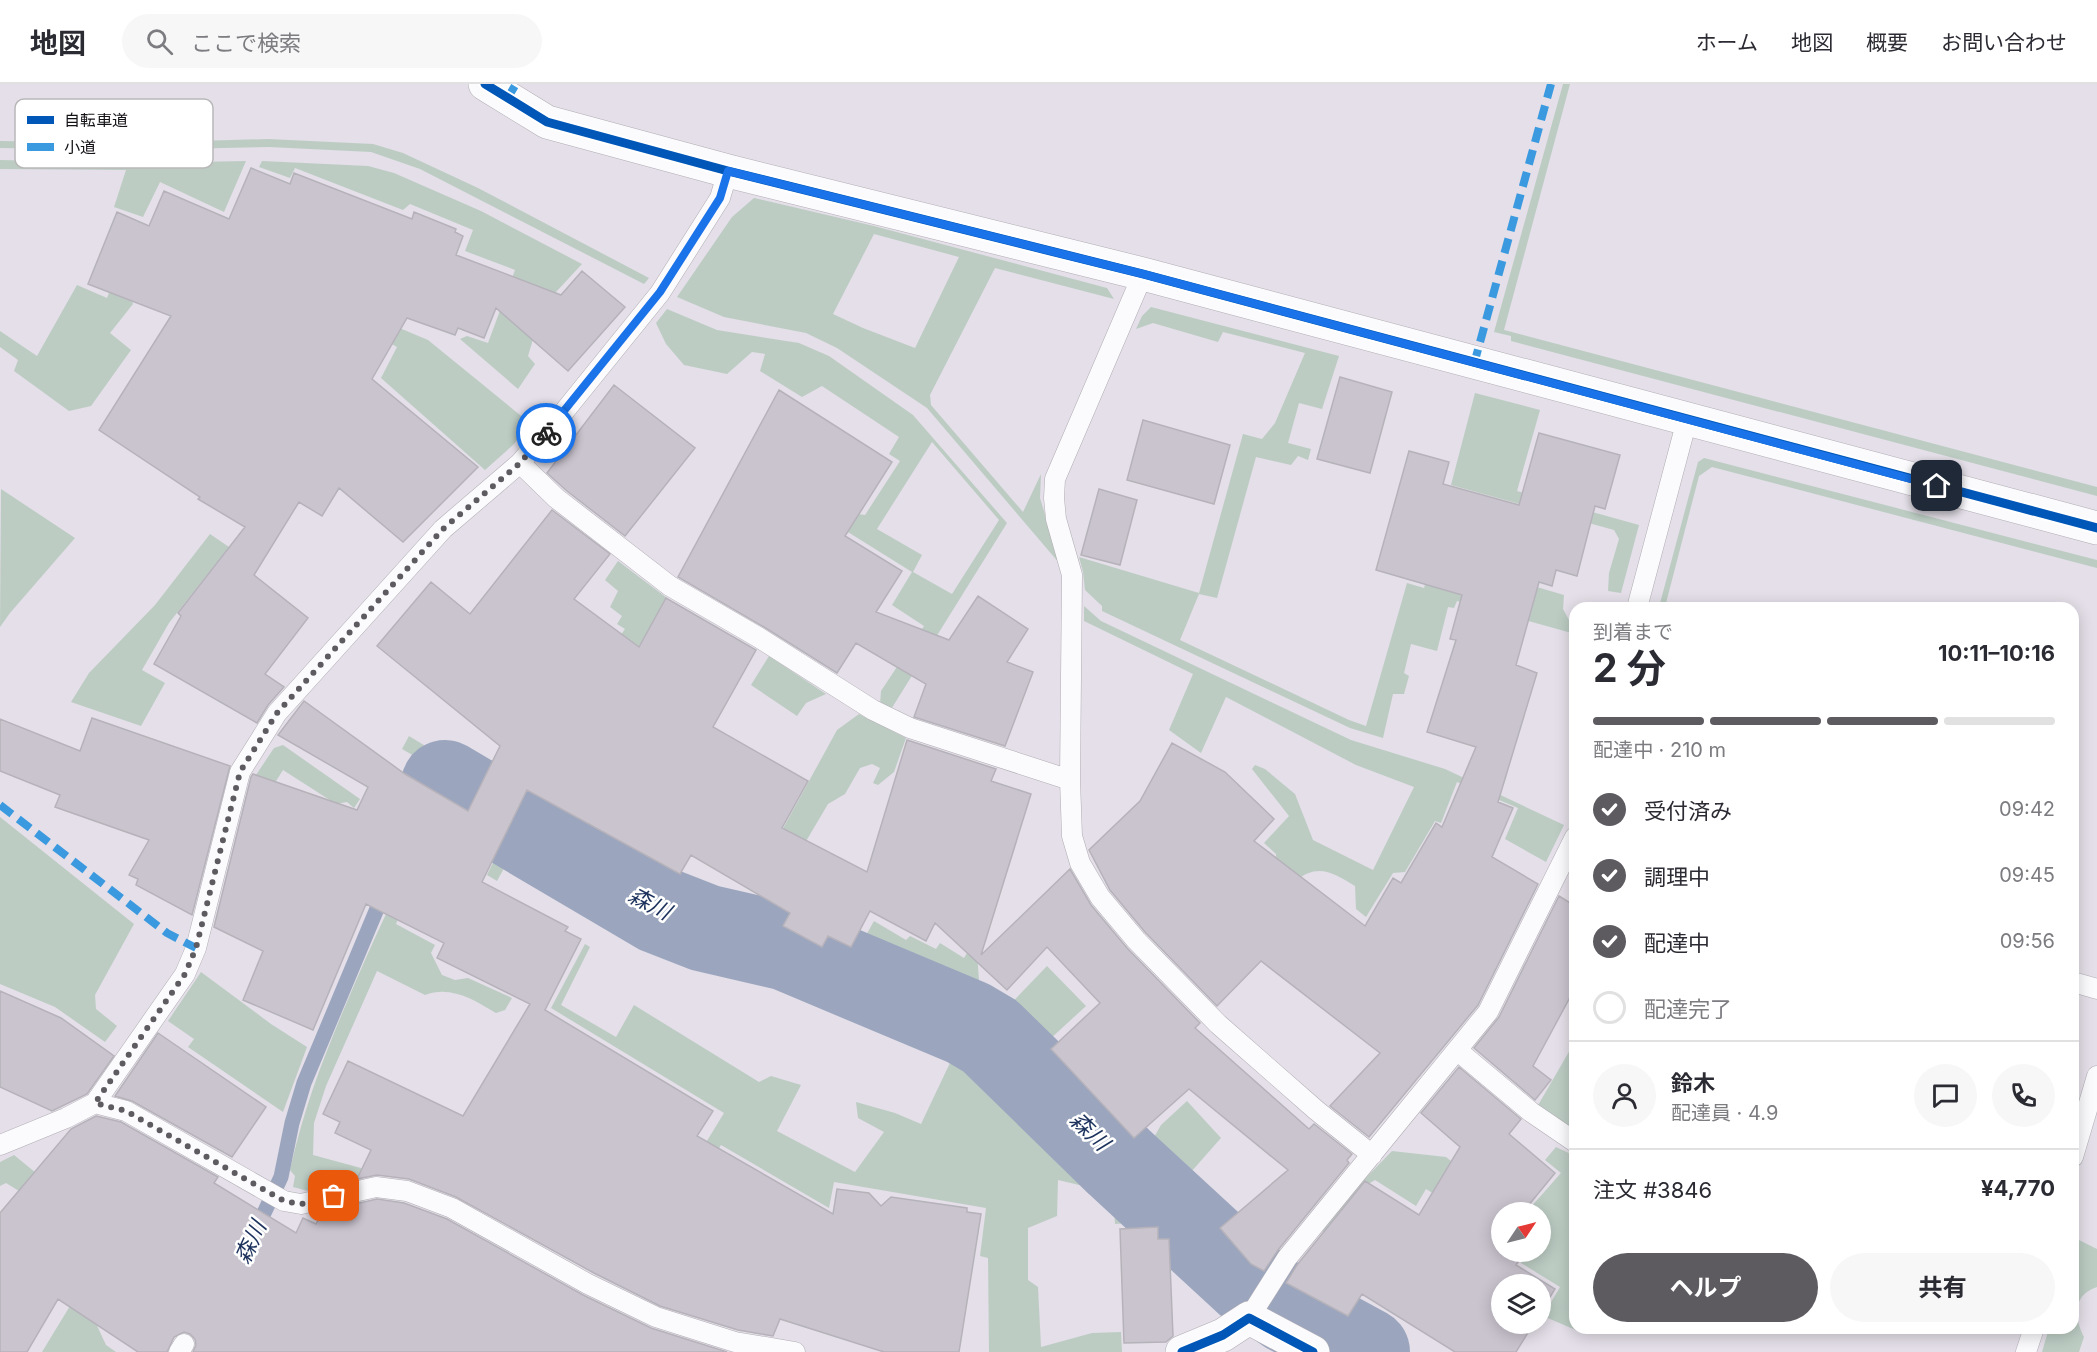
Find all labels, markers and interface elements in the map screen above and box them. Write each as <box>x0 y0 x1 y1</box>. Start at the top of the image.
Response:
search box <box>122 14 542 68</box>
icon: search <box>143 25 176 58</box>
text: 地図 <box>30 26 86 60</box>
text: ここで検索 <box>191 30 301 56</box>
text: ホーム <box>1696 30 1758 55</box>
text: 地図 <box>1791 30 1833 55</box>
text: 概要 <box>1866 30 1908 55</box>
text: お問い合わせ <box>1941 30 2067 55</box>
legend <box>15 99 213 168</box>
text: 自転車道 <box>64 110 128 130</box>
text: 小道 <box>64 137 96 157</box>
courier <box>516 403 576 463</box>
icon: bike <box>530 417 563 450</box>
pin <box>1911 460 1962 511</box>
icon: home <box>1920 469 1953 502</box>
text: 到着まで <box>1593 620 1673 644</box>
text: 10:11–10:16 <box>1938 640 2055 666</box>
text: 2 分 <box>1593 644 1666 691</box>
text: 配達中 · 210 m <box>1593 738 1726 762</box>
icon: check <box>1593 793 1626 826</box>
text: 09:42 <box>1999 797 2055 821</box>
text: 受付済み <box>1644 798 1732 824</box>
icon: check <box>1593 859 1626 892</box>
text: 09:45 <box>1999 863 2055 887</box>
text: 調理中 <box>1644 864 1710 890</box>
water label: 森川 <box>624 881 677 925</box>
icon: check <box>1593 925 1626 958</box>
text: 09:56 <box>2000 929 2055 953</box>
text: 配達中 <box>1644 930 1710 956</box>
text: 配達完了 <box>1644 996 1732 1022</box>
button: person <box>1593 1064 1656 1127</box>
button: chat <box>1914 1064 1977 1127</box>
button: phone <box>1992 1064 2055 1127</box>
text: 鈴木 <box>1671 1070 1715 1096</box>
text: 配達員 · 4.9 <box>1671 1101 1778 1125</box>
water label: 森川 <box>1065 1106 1116 1157</box>
pin <box>308 1170 359 1221</box>
text: ¥4,770 <box>1981 1175 2055 1201</box>
text: 注文 #3846 <box>1593 1177 1712 1203</box>
icon: bag <box>317 1179 350 1212</box>
north arrow <box>1491 1202 1551 1262</box>
map controls <box>1491 1202 1551 1334</box>
water label: 森川 <box>229 1215 272 1267</box>
button: ヘルプ <box>1593 1253 1818 1322</box>
button: 共有 <box>1830 1253 2055 1322</box>
button: layers <box>1491 1274 1551 1334</box>

